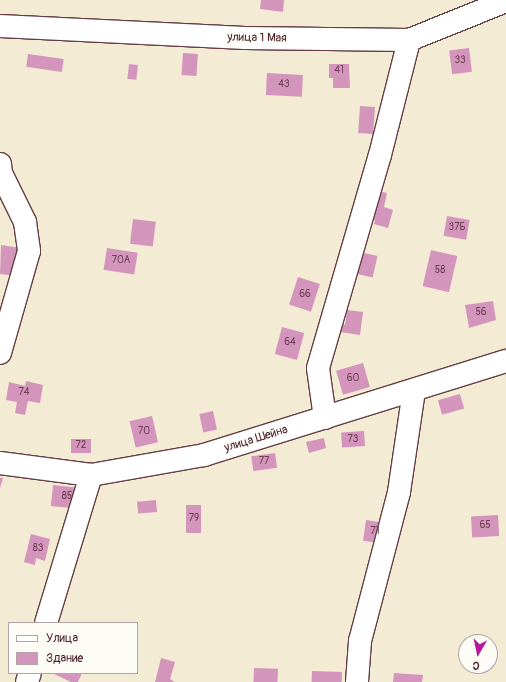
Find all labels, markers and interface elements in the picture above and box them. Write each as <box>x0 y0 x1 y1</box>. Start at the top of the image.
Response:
street label: улица 1 Мая <box>227 30 287 46</box>
house number: 33 <box>454 55 466 67</box>
house number: 41 <box>334 65 344 77</box>
house number: 43 <box>278 79 290 91</box>
house number: 37Б <box>449 222 465 234</box>
house number: 70А <box>112 255 130 267</box>
house number: 58 <box>435 265 445 277</box>
house number: 66 <box>299 289 311 301</box>
house number: 56 <box>475 307 487 319</box>
house number: 64 <box>284 337 296 349</box>
house number: 60 <box>347 373 359 385</box>
house number: 74 <box>18 387 30 399</box>
street label: улица Шейна <box>223 423 289 455</box>
house number: 70 <box>138 426 150 438</box>
house number: 73 <box>348 434 358 446</box>
house number: 72 <box>76 440 86 452</box>
house number: 77 <box>259 456 269 468</box>
house number: 85 <box>62 491 72 503</box>
house number: 79 <box>189 513 199 525</box>
house number: 65 <box>479 520 491 532</box>
house number: 71 <box>370 526 380 538</box>
house number: 83 <box>33 543 43 555</box>
legend <box>8 622 138 674</box>
text: Улица <box>46 631 78 646</box>
north arrow <box>458 634 498 674</box>
text: Здание <box>46 651 83 666</box>
text: С <box>472 658 481 672</box>

